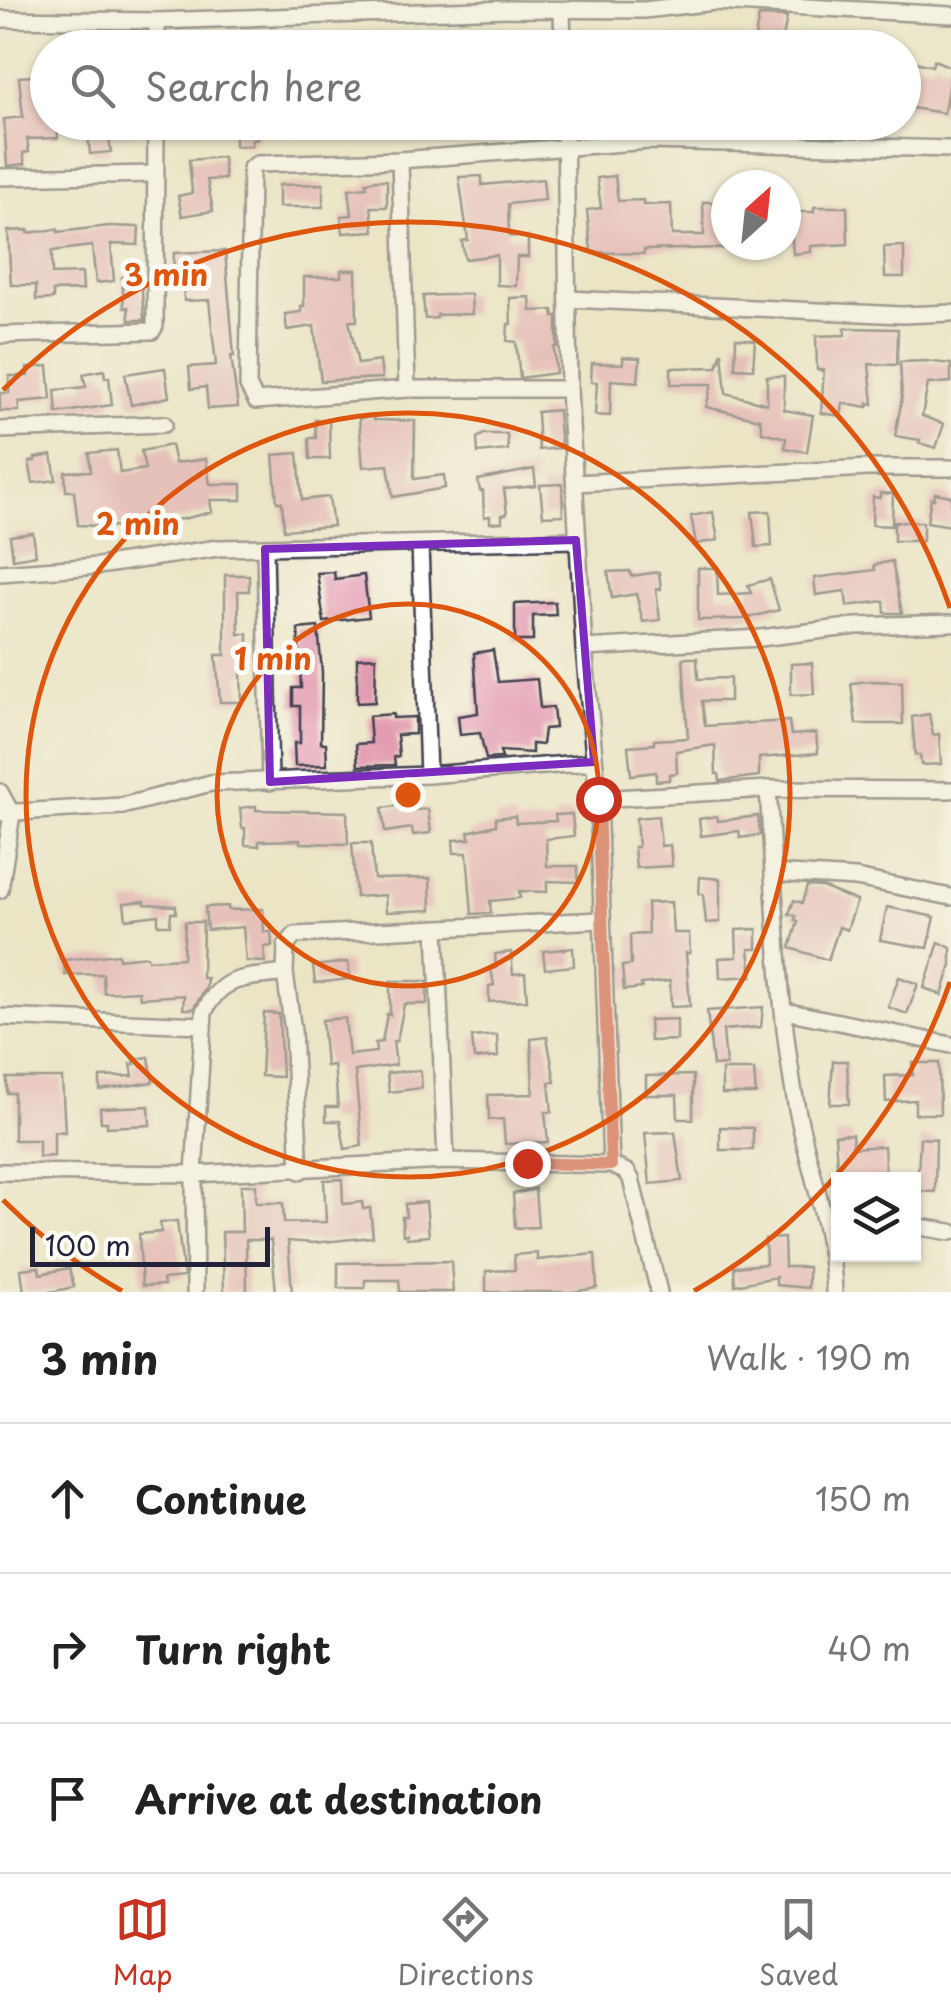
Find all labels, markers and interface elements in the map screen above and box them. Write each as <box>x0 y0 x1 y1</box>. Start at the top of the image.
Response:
search box <box>30 30 921 140</box>
text: Search here <box>145 57 362 114</box>
icon: search <box>65 58 120 113</box>
north arrow <box>711 170 801 260</box>
text: 3 min <box>124 251 208 296</box>
text: 2 min <box>96 500 180 545</box>
text: 1 min <box>234 635 312 680</box>
centre of rings <box>390 777 426 813</box>
route start <box>576 777 622 823</box>
route end <box>505 1141 551 1187</box>
map controls <box>831 1172 921 1262</box>
button: layers <box>831 1172 921 1262</box>
scale bar <box>30 1222 270 1266</box>
text: 100 m <box>45 1223 131 1266</box>
text: 3 min <box>40 1326 158 1389</box>
text: Walk · 190 m <box>706 1333 911 1381</box>
text: Continue <box>135 1470 306 1527</box>
icon: ahead <box>40 1471 95 1526</box>
text: 150 m <box>815 1474 911 1522</box>
text: Turn right <box>135 1620 331 1677</box>
icon: right <box>40 1621 95 1676</box>
text: 40 m <box>827 1624 911 1672</box>
text: Arrive at destination <box>135 1770 543 1827</box>
icon: arrive <box>40 1771 95 1826</box>
tab: Map <box>113 1892 172 1995</box>
tab: Directions <box>398 1892 534 1995</box>
tab: Saved <box>759 1892 838 1995</box>

